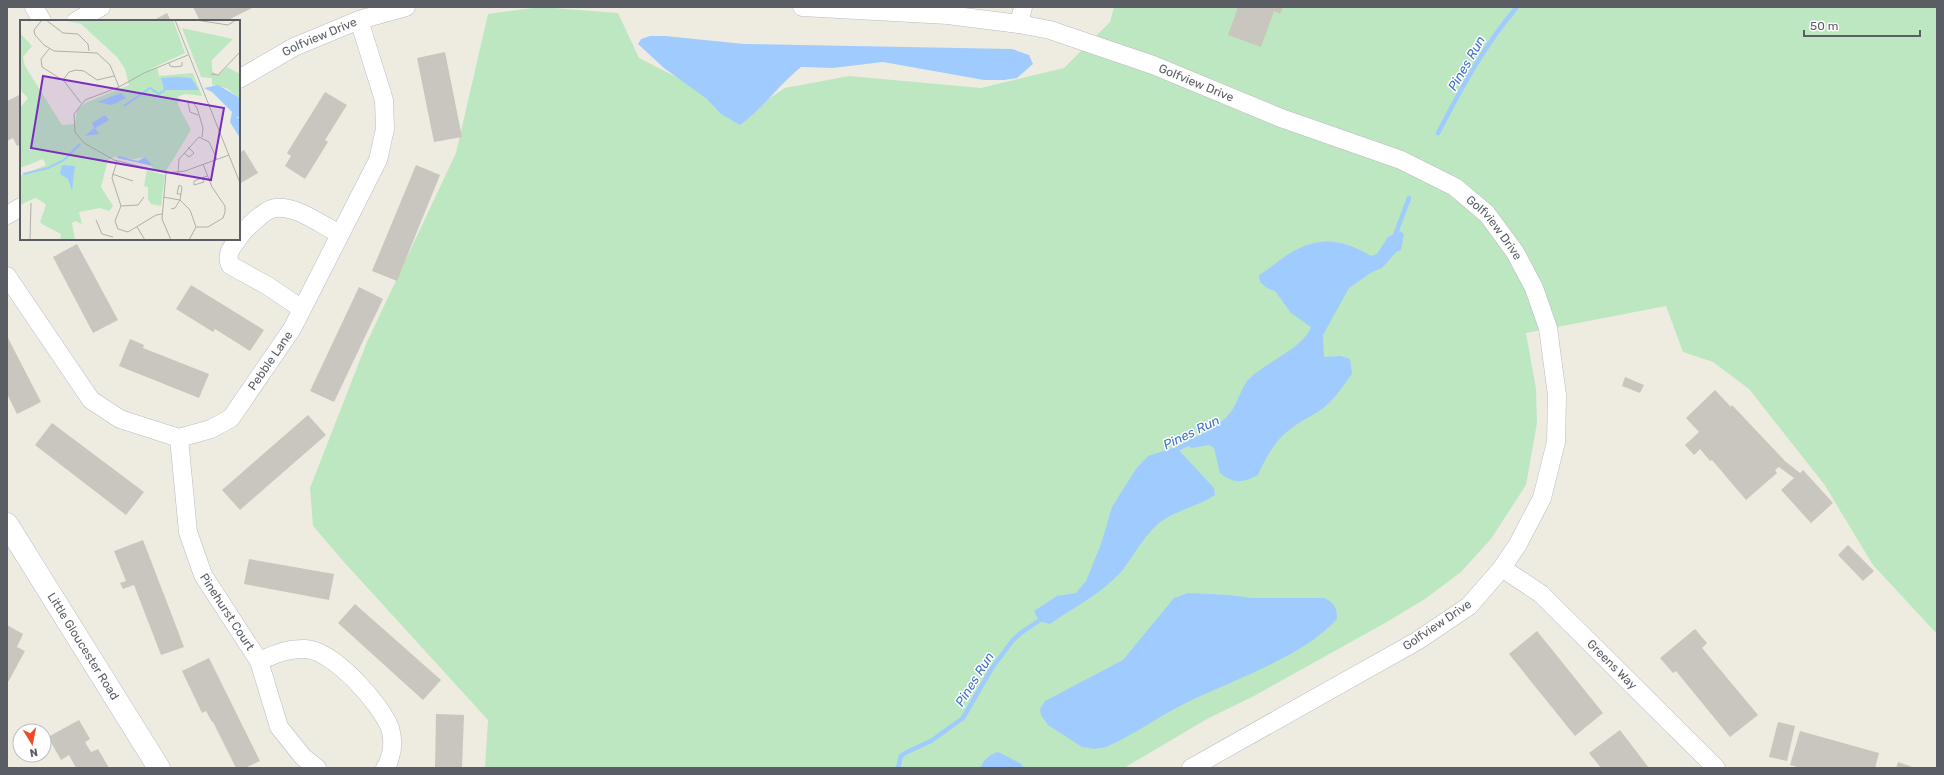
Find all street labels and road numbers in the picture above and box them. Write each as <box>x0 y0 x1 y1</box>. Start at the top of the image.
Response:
street label: Golfview Drive <box>280 15 359 59</box>
street label: Golfview Drive <box>1157 61 1236 105</box>
street label: Golfview Drive <box>1463 192 1525 262</box>
street label: Pebble Lane <box>245 328 296 393</box>
street label: Pinehurst Court <box>197 571 257 653</box>
street label: Little Gloucester Road <box>45 590 122 702</box>
street label: Golfview Drive <box>1400 597 1474 653</box>
street label: Greens Way <box>1584 637 1640 693</box>

